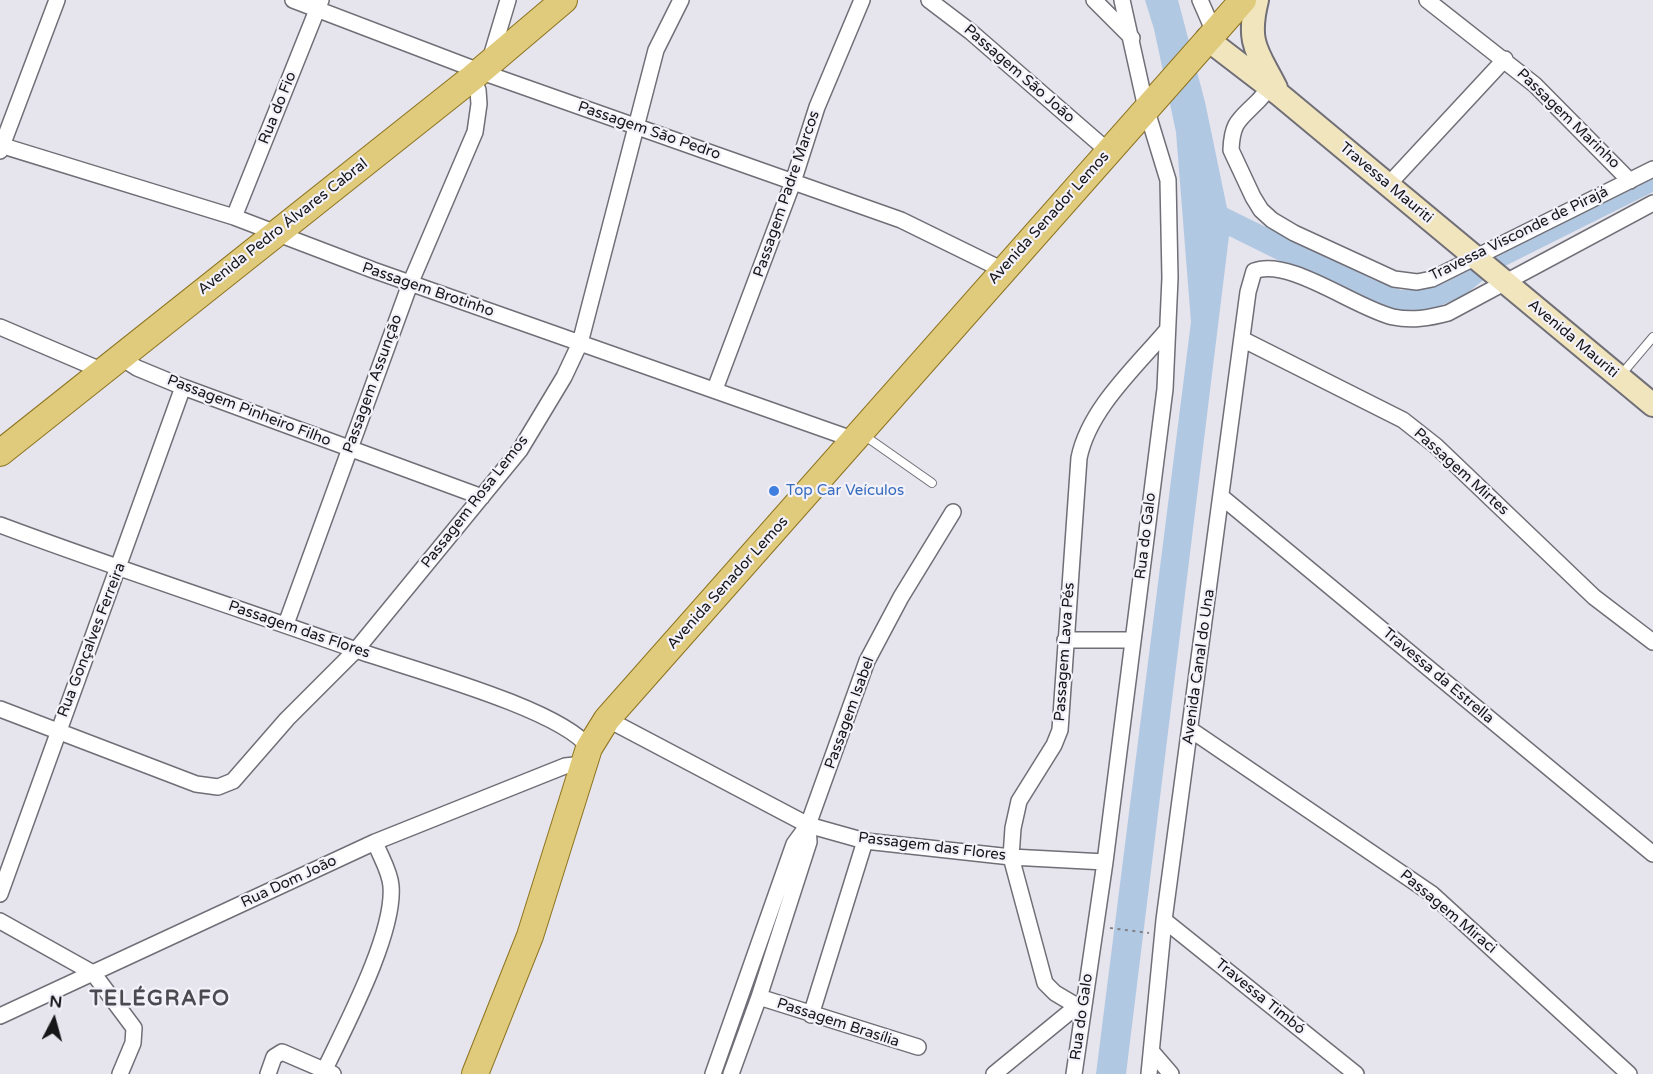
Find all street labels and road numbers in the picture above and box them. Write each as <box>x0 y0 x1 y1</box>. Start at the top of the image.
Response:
street label: Passagem São João <box>960 21 1078 127</box>
street label: Passagem Marinho <box>1513 65 1623 173</box>
street label: Rua do Fio <box>255 69 301 147</box>
street label: Passagem São Pedro <box>575 98 723 164</box>
street label: Passagem Padre Marcos <box>750 108 824 280</box>
street label: Travessa Mauriti <box>1336 139 1436 227</box>
street label: Avenida Senador Lemos <box>985 148 1113 288</box>
street label: Avenida Pedro Álvares Cabral <box>195 155 371 299</box>
street label: Travessa Visconde de Pirajá <box>1427 183 1611 285</box>
street label: Passagem Brotinho <box>360 259 496 321</box>
street label: Avenida Mauriti <box>1524 296 1622 382</box>
street label: Passagem Assunção <box>340 312 406 456</box>
street label: Passagem Pinheiro Filho <box>165 371 333 451</box>
street label: Passagem Mirtes <box>1410 425 1512 519</box>
street label: Passagem Rosa Lemos <box>418 432 532 572</box>
street label: Rua do Galo <box>1132 492 1160 580</box>
street label: Avenida Senador Lemos <box>664 513 792 653</box>
street label: Rua Gonçalves Ferreira <box>54 560 130 720</box>
street label: Passagem Lava Pés <box>1051 582 1079 722</box>
street label: Avenida Canal do Una <box>1179 588 1219 746</box>
street label: Passagem das Flores <box>226 597 372 663</box>
street label: Travessa da Estrella <box>1379 624 1497 728</box>
street label: Passagem Isabel <box>821 654 879 772</box>
street label: Passagem das Flores <box>857 829 1007 865</box>
street label: Rua Dom João <box>238 852 340 912</box>
street label: Passagem Miraci <box>1396 866 1500 958</box>
street label: Travessa Timbó <box>1211 955 1309 1039</box>
street label: Rua do Galo <box>1067 973 1097 1061</box>
street label: Passagem Brasília <box>774 995 902 1051</box>

